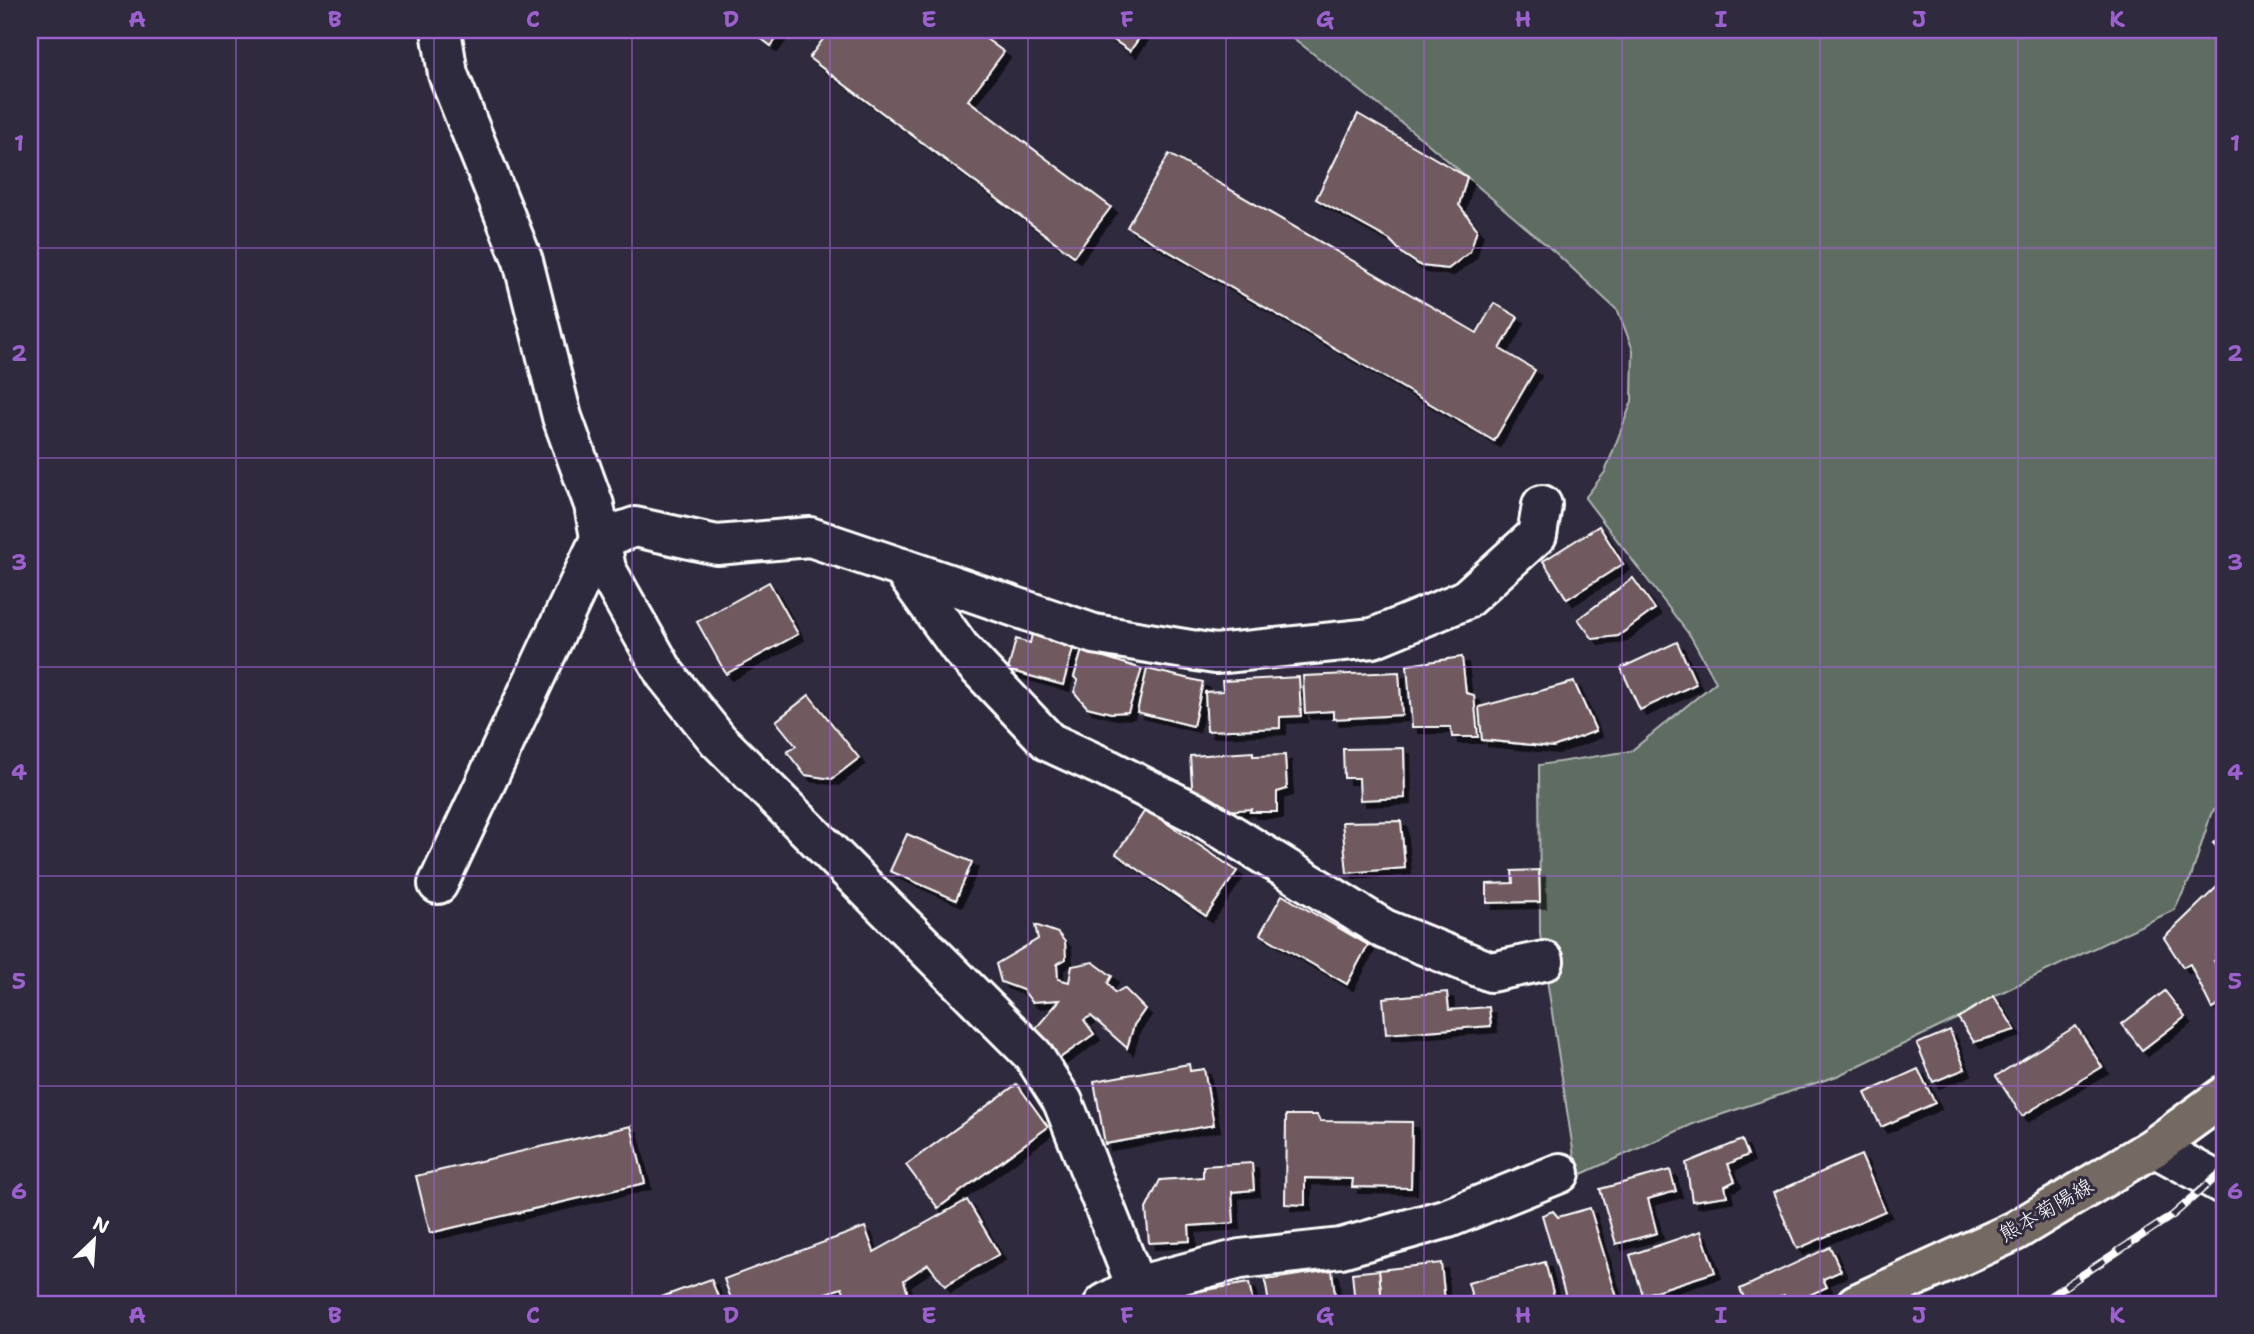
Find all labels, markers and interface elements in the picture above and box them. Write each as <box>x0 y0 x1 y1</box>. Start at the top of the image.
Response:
text: A <box>128 4 146 34</box>
text: B <box>328 4 342 34</box>
text: C <box>526 4 540 34</box>
text: D <box>723 4 739 34</box>
text: E <box>921 4 937 34</box>
text: F <box>1120 4 1134 34</box>
text: G <box>1316 4 1335 34</box>
text: H <box>1515 4 1531 34</box>
text: I <box>1715 4 1728 34</box>
text: J <box>1912 4 1926 34</box>
text: K <box>2109 4 2125 34</box>
text: 1 <box>14 128 24 158</box>
text: 1 <box>2230 128 2240 158</box>
text: 2 <box>11 338 27 368</box>
text: 2 <box>2227 338 2243 368</box>
text: 3 <box>11 547 27 577</box>
text: 3 <box>2227 547 2243 577</box>
text: 4 <box>11 757 27 787</box>
text: 4 <box>2227 757 2243 787</box>
text: 5 <box>12 966 26 996</box>
text: 5 <box>2228 966 2242 996</box>
street label: 熊本菊陽線 <box>1994 1172 2098 1248</box>
text: 6 <box>11 1176 27 1206</box>
text: 6 <box>2227 1176 2243 1206</box>
north arrow <box>60 1204 130 1274</box>
text: N <box>89 1211 113 1240</box>
text: A <box>128 1300 146 1330</box>
text: B <box>328 1300 342 1330</box>
text: C <box>526 1300 540 1330</box>
text: D <box>723 1300 739 1330</box>
text: E <box>921 1300 937 1330</box>
text: F <box>1120 1300 1134 1330</box>
text: G <box>1316 1300 1335 1330</box>
text: H <box>1515 1300 1531 1330</box>
text: I <box>1715 1300 1728 1330</box>
text: J <box>1912 1300 1926 1330</box>
text: K <box>2109 1300 2125 1330</box>

